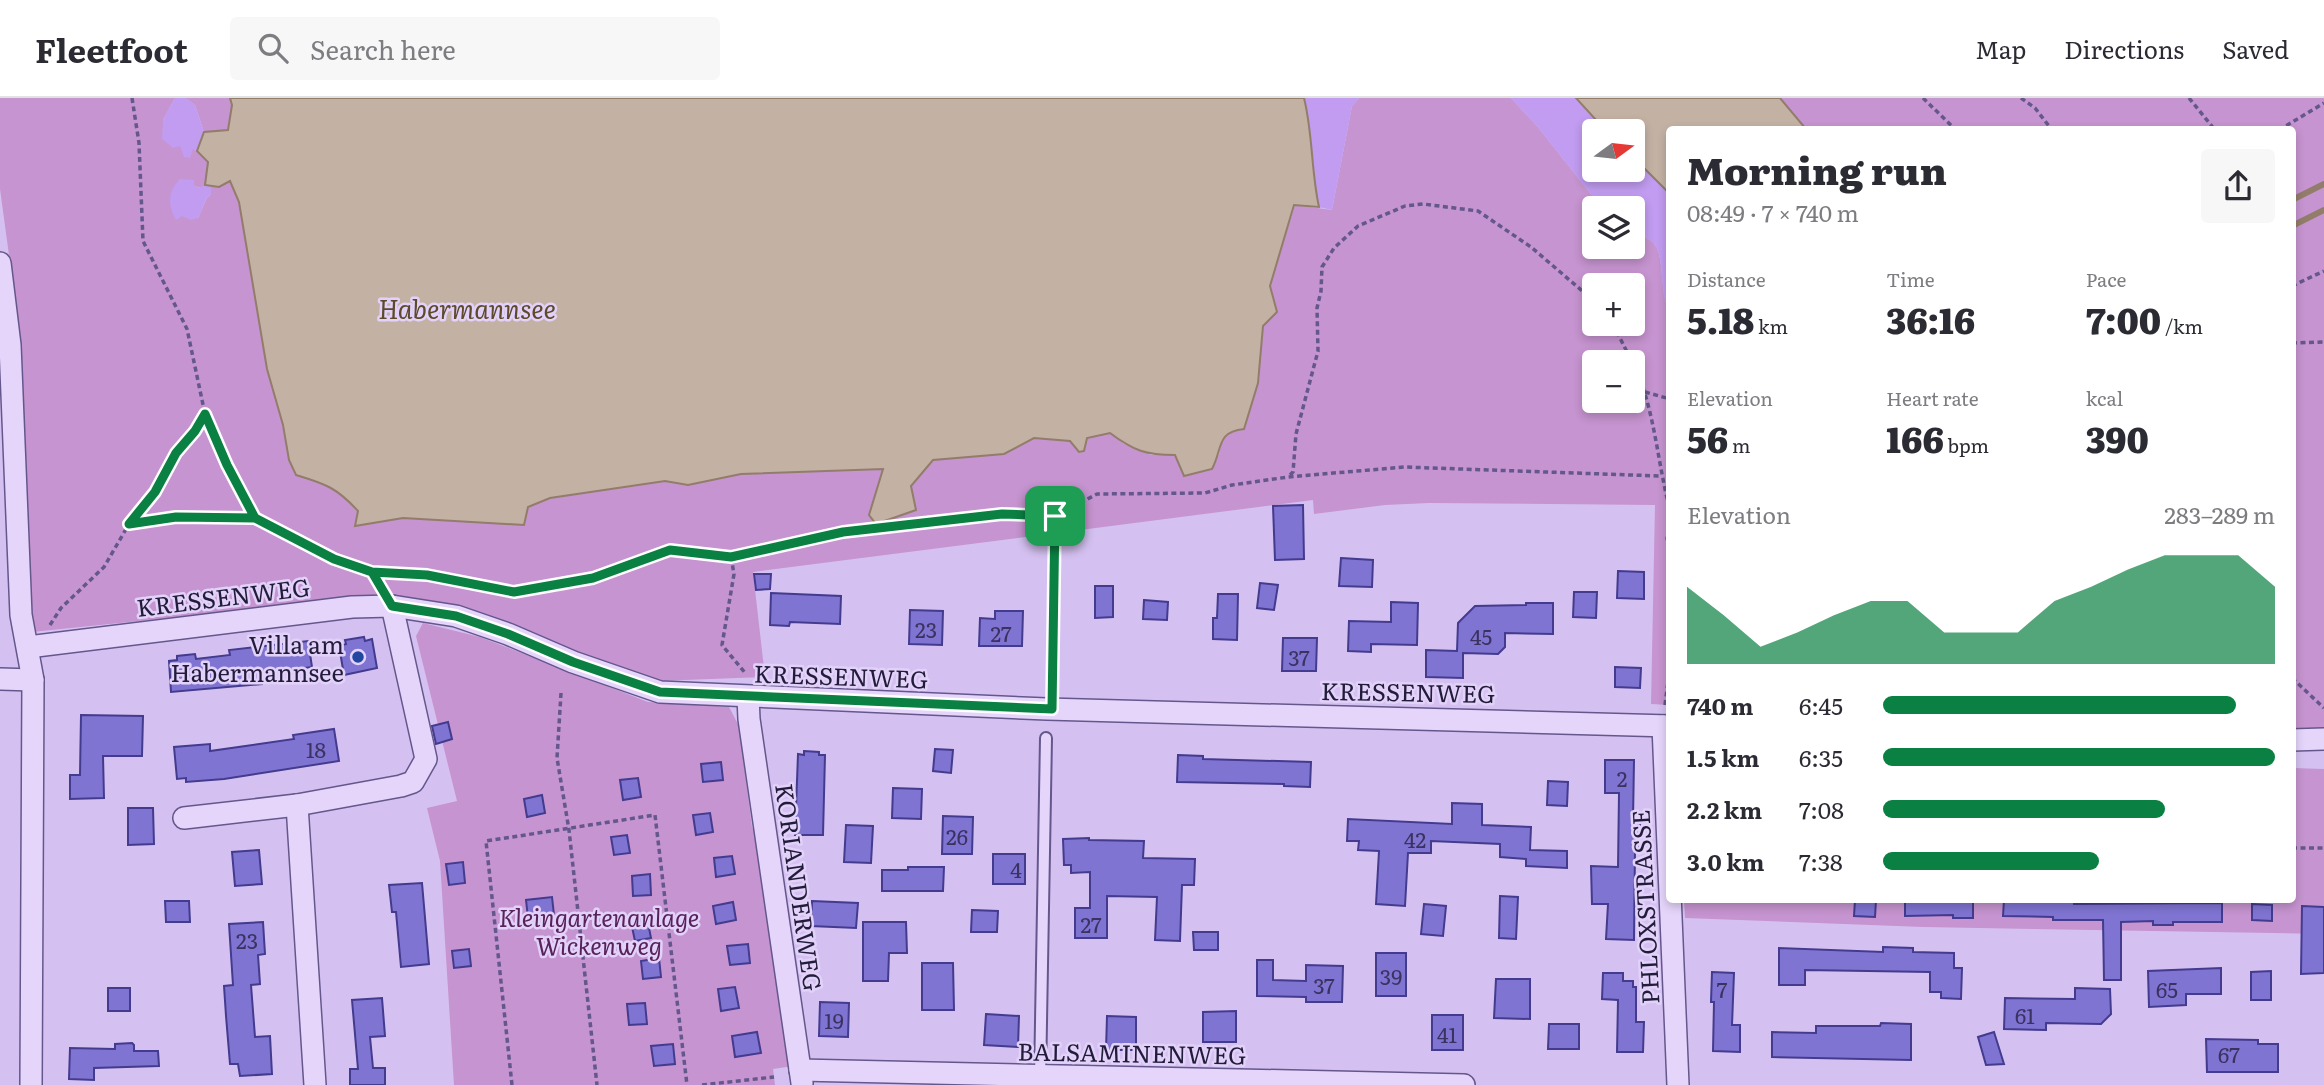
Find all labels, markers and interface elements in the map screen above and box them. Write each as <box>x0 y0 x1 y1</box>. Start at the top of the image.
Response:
search box <box>230 17 720 80</box>
text: Fleetfoot <box>35 24 188 73</box>
icon: search <box>254 29 292 67</box>
text: Search here <box>310 29 456 68</box>
text: Map <box>1975 31 2026 66</box>
text: Directions <box>2064 31 2184 66</box>
text: Saved <box>2222 31 2289 66</box>
north arrow <box>1582 119 1645 182</box>
map controls <box>1582 119 1645 413</box>
text: Morning run <box>1687 140 1947 197</box>
button: share <box>2201 149 2275 223</box>
text: 08:49 · 7 × 740 m <box>1687 195 1859 229</box>
button: layers <box>1582 196 1645 259</box>
text: Distance <box>1687 265 1766 293</box>
text: Time <box>1886 265 1935 293</box>
text: Pace <box>2086 265 2126 293</box>
button: + <box>1582 273 1645 336</box>
water label: Habermannsee <box>378 288 556 327</box>
text: 5.18 <box>1687 293 1754 345</box>
text: 36:16 <box>1886 293 1975 345</box>
text: 7:00 <box>2086 293 2161 345</box>
text: km <box>1754 312 1788 340</box>
text: /km <box>2161 312 2203 340</box>
button: − <box>1582 350 1645 413</box>
text: Elevation <box>1687 384 1773 412</box>
text: Heart rate <box>1886 384 1979 412</box>
text: kcal <box>2086 384 2123 412</box>
text: 56 <box>1687 412 1728 464</box>
text: 166 <box>1886 412 1944 464</box>
text: 390 <box>2086 412 2149 464</box>
text: m <box>1728 431 1750 459</box>
text: bpm <box>1944 431 1989 459</box>
pin <box>1025 486 1085 546</box>
icon: arrive <box>1036 497 1074 535</box>
text: Elevation <box>1687 497 1791 531</box>
text: 283–289 m <box>2164 497 2275 531</box>
street label: KRESSENWEG <box>134 568 312 624</box>
house number: 23 <box>915 613 937 644</box>
house number: 27 <box>990 617 1012 648</box>
house number: 45 <box>1470 620 1492 651</box>
place label: Villa am Habermannsee <box>170 626 344 689</box>
house number: 37 <box>1288 641 1310 672</box>
marker: Villa am Habermannsee <box>350 649 366 665</box>
street label: KRESSENWEG <box>753 654 929 696</box>
street label: KRESSENWEG <box>1321 672 1495 710</box>
text: 740 m <box>1687 688 1753 722</box>
text: 6:45 <box>1799 688 1843 722</box>
house number: 18 <box>306 733 326 764</box>
text: 1.5 km <box>1687 740 1760 774</box>
text: 6:35 <box>1799 740 1843 774</box>
house number: 2 <box>1617 762 1627 793</box>
street label: KORIANDERWEG <box>768 781 832 993</box>
text: 2.2 km <box>1687 792 1762 826</box>
text: 7:08 <box>1799 792 1844 826</box>
street label: PHLOXSTRASSE <box>1621 809 1667 1005</box>
house number: 26 <box>946 820 968 851</box>
house number: 42 <box>1404 823 1426 854</box>
text: 3.0 km <box>1687 844 1765 878</box>
text: 7:38 <box>1799 844 1843 878</box>
house number: 4 <box>1010 853 1022 884</box>
park label: Kleingartenanlage Wickenweg <box>499 899 699 962</box>
house number: 27 <box>1080 908 1102 939</box>
house number: 23 <box>236 924 258 955</box>
house number: 39 <box>1380 960 1402 991</box>
house number: 37 <box>1313 969 1335 1000</box>
house number: 7 <box>1717 973 1728 1004</box>
house number: 65 <box>2156 973 2178 1004</box>
house number: 61 <box>2015 999 2035 1030</box>
house number: 19 <box>824 1004 844 1035</box>
house number: 41 <box>1437 1018 1458 1049</box>
street label: BALSAMINENWEG <box>1017 1033 1247 1071</box>
house number: 67 <box>2218 1038 2240 1069</box>

